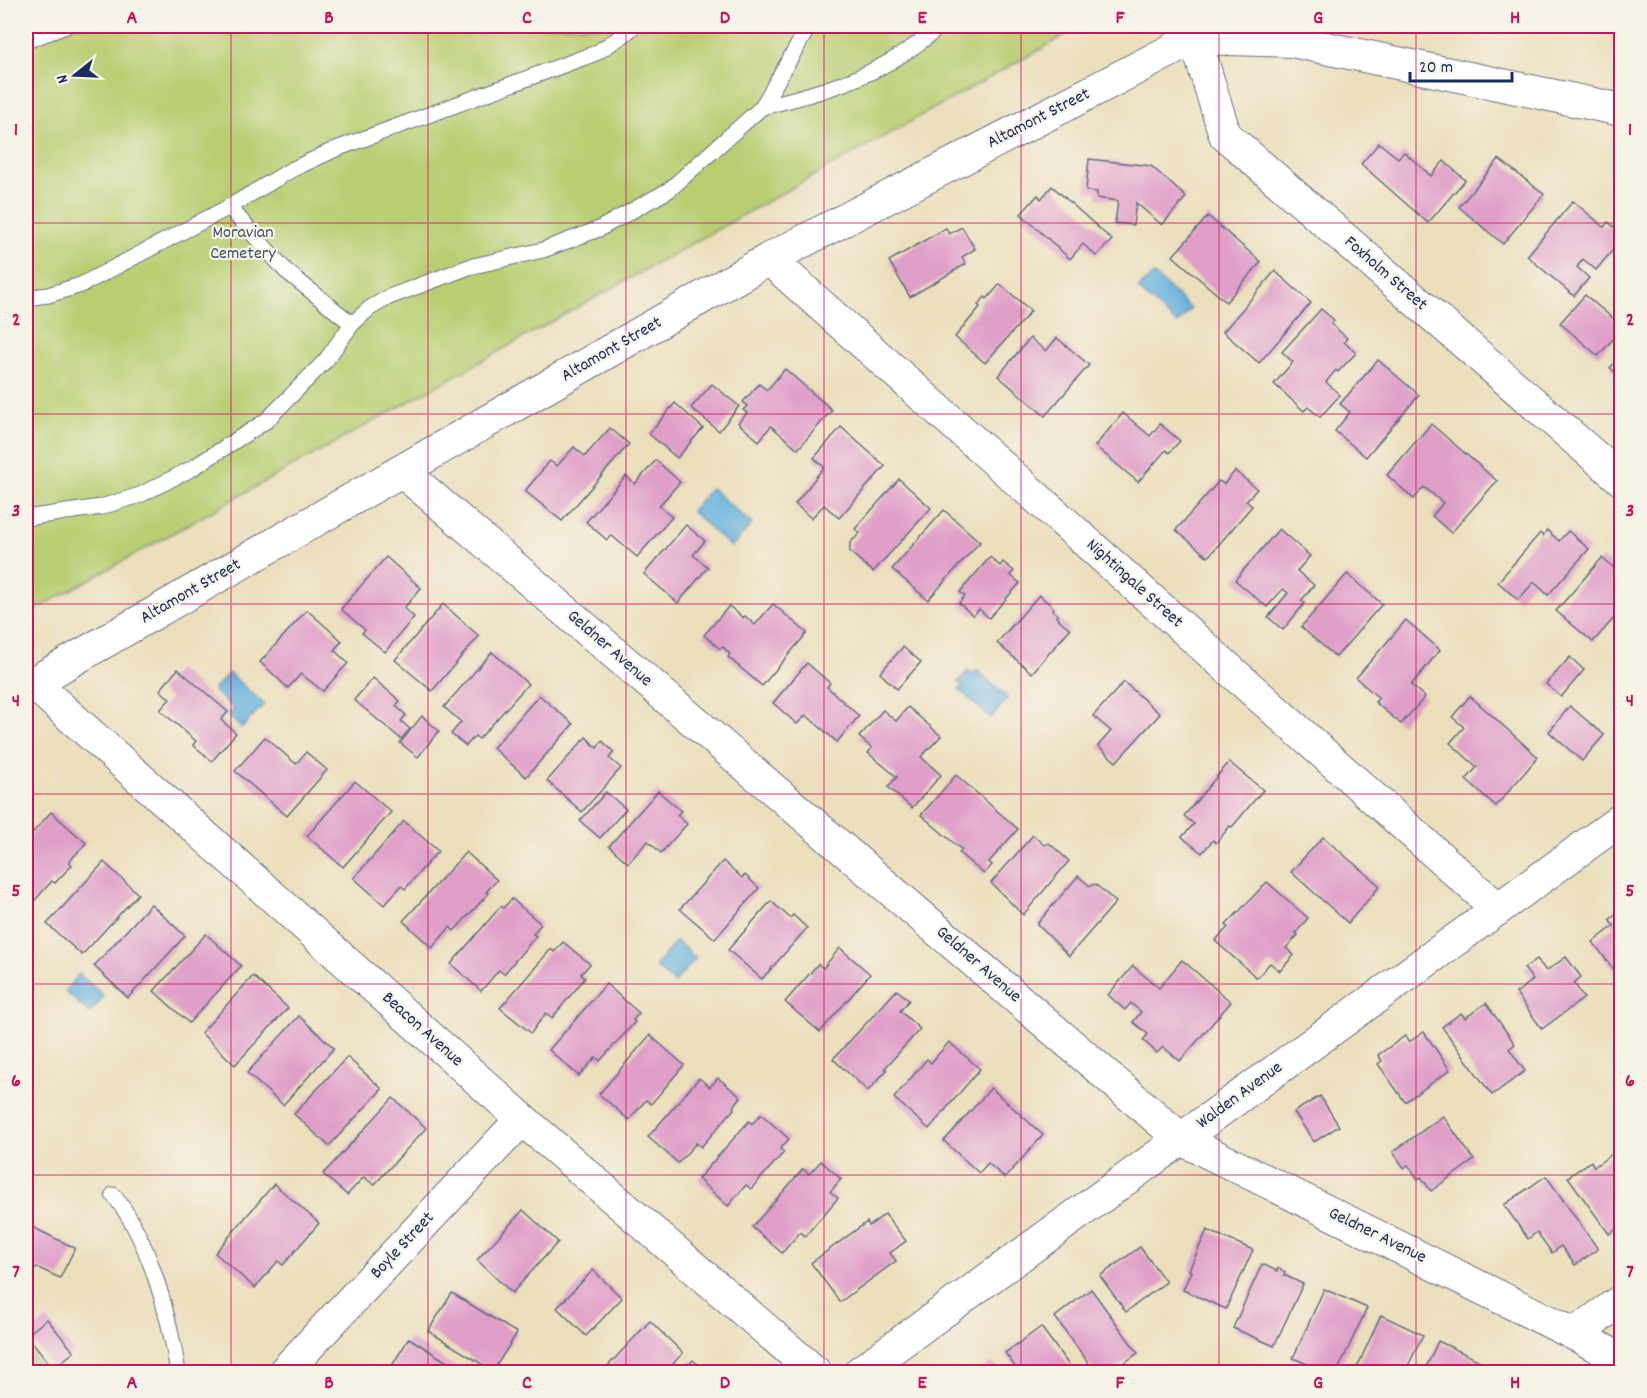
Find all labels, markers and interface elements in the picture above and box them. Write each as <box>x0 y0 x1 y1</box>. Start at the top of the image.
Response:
text: A <box>127 5 138 33</box>
text: B <box>324 5 334 33</box>
text: C <box>522 5 532 33</box>
text: D <box>720 5 731 33</box>
text: E <box>917 5 927 33</box>
text: F <box>1116 5 1126 33</box>
text: G <box>1313 5 1323 33</box>
text: H <box>1510 5 1520 33</box>
north arrow <box>45 45 105 105</box>
scale bar <box>1410 45 1512 83</box>
text: 20 m <box>1419 56 1453 81</box>
text: N <box>51 71 75 86</box>
street label: Altamont Street <box>983 82 1095 156</box>
text: 1 <box>14 117 18 145</box>
text: 1 <box>1628 117 1632 145</box>
park label: Moravian Cemetery <box>210 221 277 267</box>
street label: Foxholm Street <box>1338 231 1433 318</box>
text: 2 <box>12 307 20 335</box>
text: 2 <box>1626 307 1634 335</box>
street label: Altamont Street <box>557 311 667 389</box>
text: 3 <box>12 498 20 526</box>
text: 3 <box>1626 498 1634 526</box>
street label: Nightingale Street <box>1080 534 1188 635</box>
street label: Altamont Street <box>136 553 246 631</box>
street label: Geldner Avenue <box>561 605 657 693</box>
text: 4 <box>12 688 20 716</box>
text: 4 <box>1626 688 1634 716</box>
text: 5 <box>11 878 21 906</box>
text: 5 <box>1625 878 1635 906</box>
street label: Geldner Avenue <box>930 921 1026 1009</box>
street label: Beacon Avenue <box>376 987 468 1073</box>
street label: Walden Avenue <box>1192 1056 1288 1136</box>
text: 6 <box>11 1068 21 1096</box>
text: 6 <box>1625 1068 1635 1096</box>
street label: Geldner Avenue <box>1324 1202 1430 1271</box>
street label: Boyle Street <box>365 1207 441 1285</box>
text: 7 <box>12 1259 20 1287</box>
text: 7 <box>1626 1259 1634 1287</box>
text: A <box>127 1370 138 1398</box>
text: B <box>324 1370 334 1398</box>
text: C <box>522 1370 532 1398</box>
text: D <box>720 1370 731 1398</box>
text: E <box>917 1370 927 1398</box>
text: F <box>1116 1370 1126 1398</box>
text: G <box>1313 1370 1323 1398</box>
text: H <box>1510 1370 1520 1398</box>

